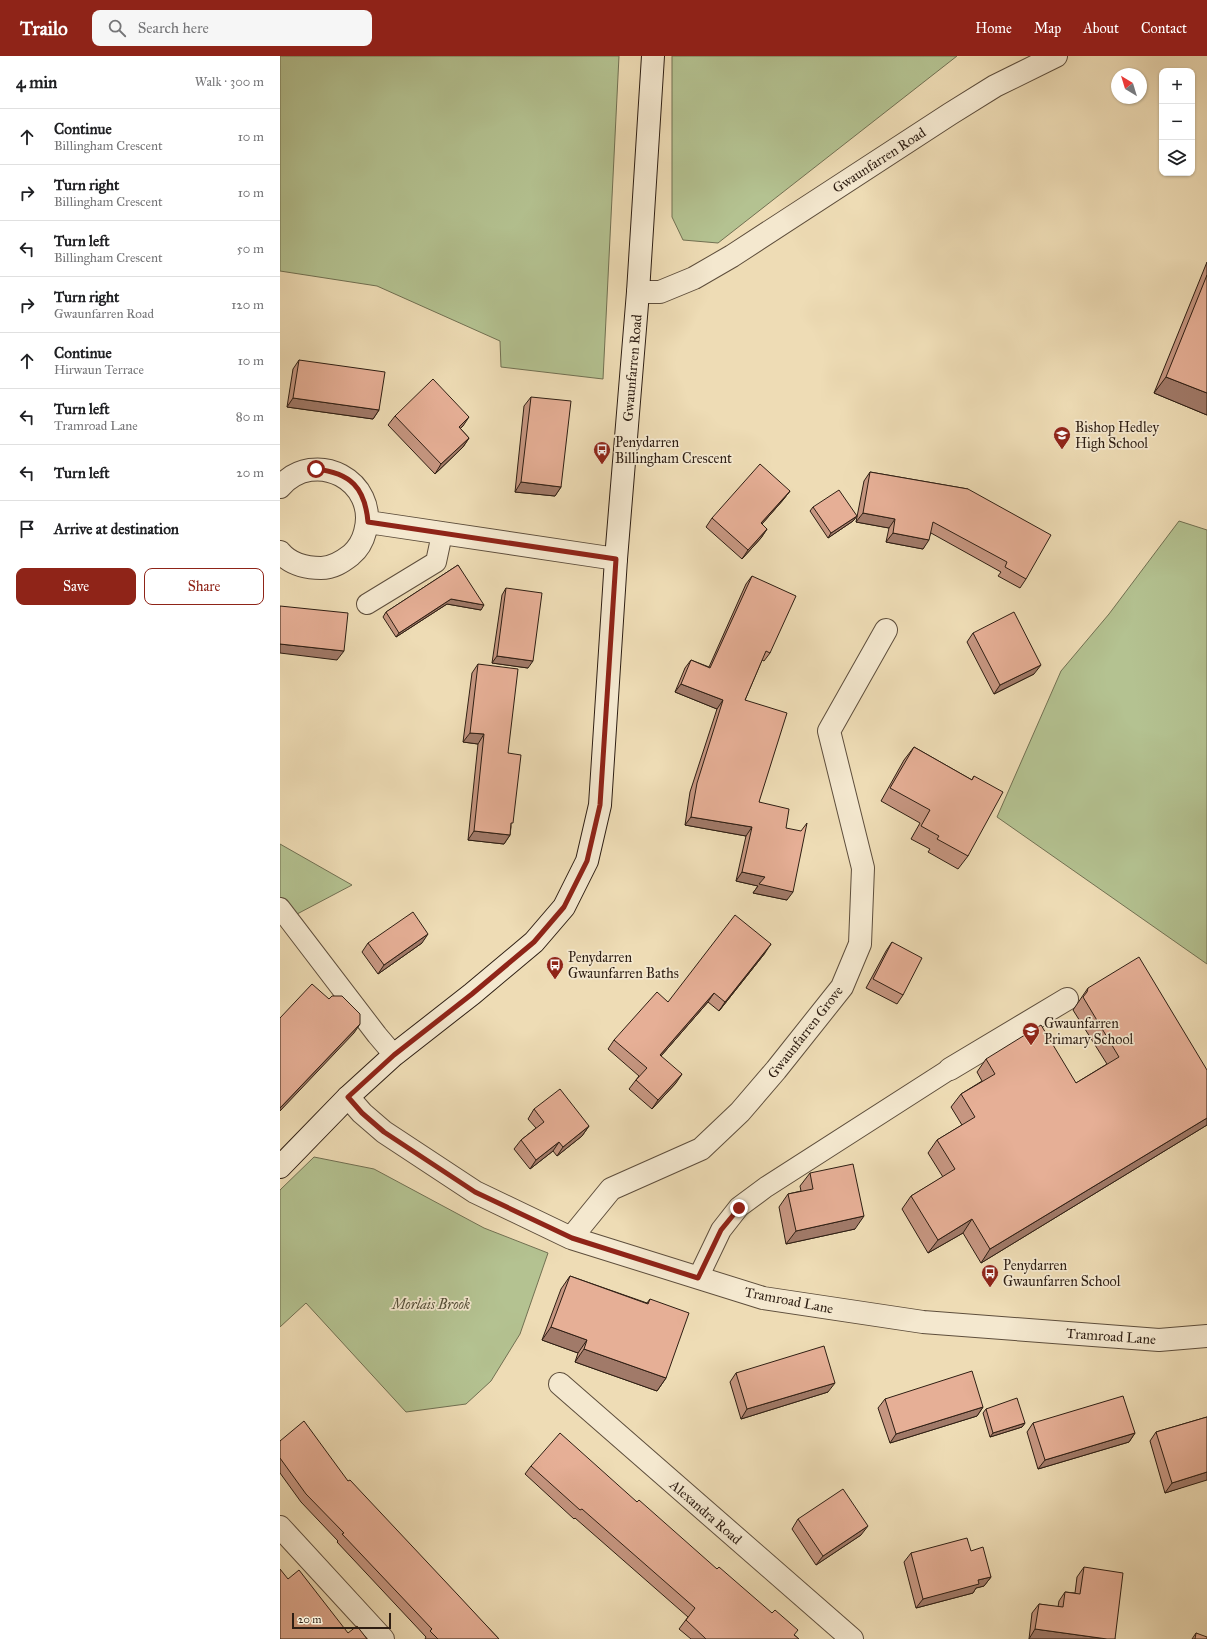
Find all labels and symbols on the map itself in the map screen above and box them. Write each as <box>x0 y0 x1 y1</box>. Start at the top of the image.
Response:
north arrow <box>1111 68 1147 104</box>
street label: Gwaunfarren Road <box>830 124 929 197</box>
street label: Gwaunfarren Road <box>619 314 646 422</box>
place label: Bishop Hedley High School <box>1075 419 1159 452</box>
school or university icon: Bishop Hedley High School <box>1052 425 1072 450</box>
place label: Penydarren Billingham Crescent <box>615 434 732 467</box>
bus stop icon: Penydarren Billingham Crescent <box>592 440 612 465</box>
route start <box>307 460 325 478</box>
place label: Penydarren Gwaunfarren Baths <box>568 949 679 982</box>
bus stop icon: Penydarren Gwaunfarren Baths <box>545 955 565 980</box>
street label: Gwaunfarren Grove <box>764 983 847 1082</box>
place label: Gwaunfarren Primary School <box>1044 1015 1133 1048</box>
school or university icon: Gwaunfarren Primary School <box>1021 1021 1041 1046</box>
route end <box>730 1199 748 1217</box>
place label: Penydarren Gwaunfarren School <box>1003 1257 1121 1290</box>
bus stop icon: Penydarren Gwaunfarren School <box>980 1263 1000 1288</box>
street label: Tramroad Lane <box>743 1284 835 1317</box>
park label: Morlais Brook <box>390 1296 471 1313</box>
street label: Tramroad Lane <box>1065 1325 1157 1348</box>
street label: Alexandra Road <box>665 1476 745 1548</box>
scale bar <box>292 1611 391 1630</box>

